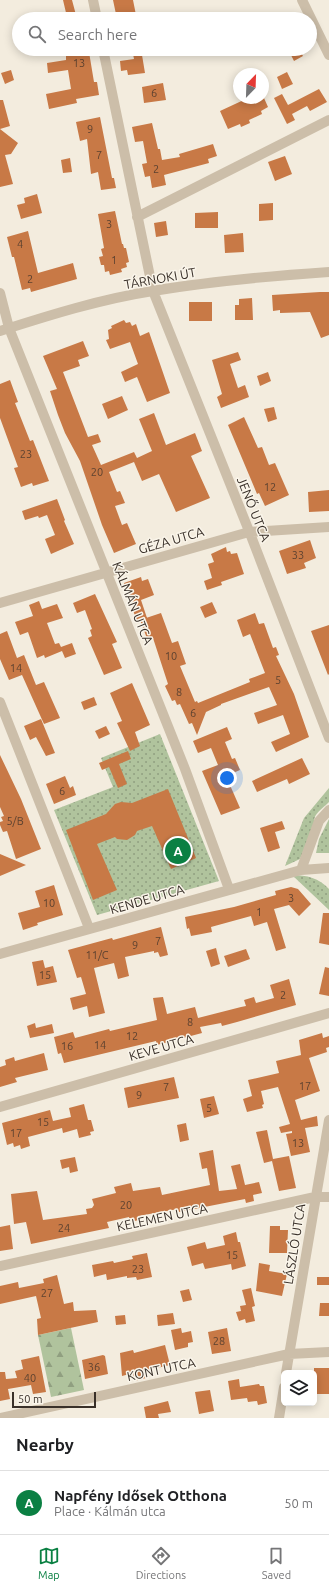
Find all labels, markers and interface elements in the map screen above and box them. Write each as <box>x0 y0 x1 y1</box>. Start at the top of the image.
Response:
search box <box>12 12 317 56</box>
icon: search <box>26 23 48 45</box>
text: Search here <box>58 26 137 43</box>
house number: 13 <box>73 57 85 69</box>
north arrow <box>233 68 269 104</box>
house number: 6 <box>151 87 157 99</box>
house number: 9 <box>87 123 93 135</box>
house number: 7 <box>96 149 102 161</box>
house number: 2 <box>153 163 159 175</box>
house number: 3 <box>106 218 112 230</box>
house number: 4 <box>17 238 23 250</box>
house number: 1 <box>111 254 117 266</box>
street label: TÁRNOKI ÚT <box>123 264 197 291</box>
house number: 2 <box>27 273 33 285</box>
house number: 23 <box>20 448 32 460</box>
house number: 20 <box>91 466 103 478</box>
street label: JENŐ UTCA <box>235 475 274 544</box>
house number: 12 <box>264 481 276 493</box>
street label: GÉZA UTCA <box>136 523 206 556</box>
house number: 33 <box>292 549 304 561</box>
street label: KÁLMÁN UTCA <box>110 559 157 647</box>
house number: 10 <box>165 650 177 662</box>
house number: 14 <box>10 662 22 674</box>
house number: 5 <box>275 674 281 686</box>
house number: 8 <box>176 686 182 698</box>
house number: 6 <box>190 707 196 719</box>
your location <box>217 768 237 788</box>
house number: 6 <box>59 785 65 797</box>
house number: 5/B <box>6 815 24 827</box>
pin: A <box>165 836 191 866</box>
street label: KENDE UTCA <box>108 882 186 916</box>
house number: 3 <box>288 892 294 904</box>
house number: 10 <box>43 897 55 909</box>
house number: 1 <box>256 906 262 918</box>
house number: 7 <box>155 935 161 947</box>
house number: 9 <box>132 939 138 951</box>
house number: 11/C <box>85 949 109 961</box>
house number: 15 <box>39 969 51 981</box>
house number: 2 <box>280 989 286 1001</box>
house number: 8 <box>187 1016 193 1028</box>
house number: 12 <box>126 1030 138 1042</box>
street label: KEVE UTCA <box>127 1031 195 1063</box>
house number: 14 <box>94 1039 106 1051</box>
house number: 16 <box>61 1040 73 1052</box>
house number: 17 <box>299 1080 311 1092</box>
house number: 7 <box>163 1081 169 1093</box>
house number: 9 <box>136 1089 142 1101</box>
house number: 5 <box>206 1102 212 1114</box>
house number: 15 <box>37 1116 49 1128</box>
house number: 17 <box>10 1127 22 1139</box>
house number: 13 <box>292 1137 304 1149</box>
house number: 20 <box>120 1199 132 1211</box>
street label: KELEMEN UTCA <box>115 1200 209 1233</box>
street label: LÁSZLÓ UTCA <box>280 1202 307 1285</box>
house number: 24 <box>58 1222 70 1234</box>
house number: 15 <box>226 1249 238 1261</box>
house number: 23 <box>132 1263 144 1275</box>
house number: 27 <box>41 1287 53 1299</box>
house number: 28 <box>213 1335 225 1347</box>
street label: KONT UTCA <box>125 1355 197 1383</box>
house number: 36 <box>88 1361 100 1373</box>
map controls <box>281 1370 317 1406</box>
button: layers <box>281 1370 317 1406</box>
house number: 40 <box>24 1372 36 1384</box>
scale bar <box>12 1390 96 1409</box>
text: 50 m <box>18 1393 42 1405</box>
text: Nearby <box>16 1435 74 1454</box>
text: Napfény Idősek Otthona <box>54 1487 227 1504</box>
text: A <box>24 1496 34 1510</box>
text: 50 m <box>284 1496 313 1510</box>
text: Place · Kálmán utca <box>54 1504 166 1518</box>
tab: Map <box>38 1545 60 1581</box>
tab: Directions <box>136 1545 186 1581</box>
tab: Saved <box>262 1545 291 1581</box>

